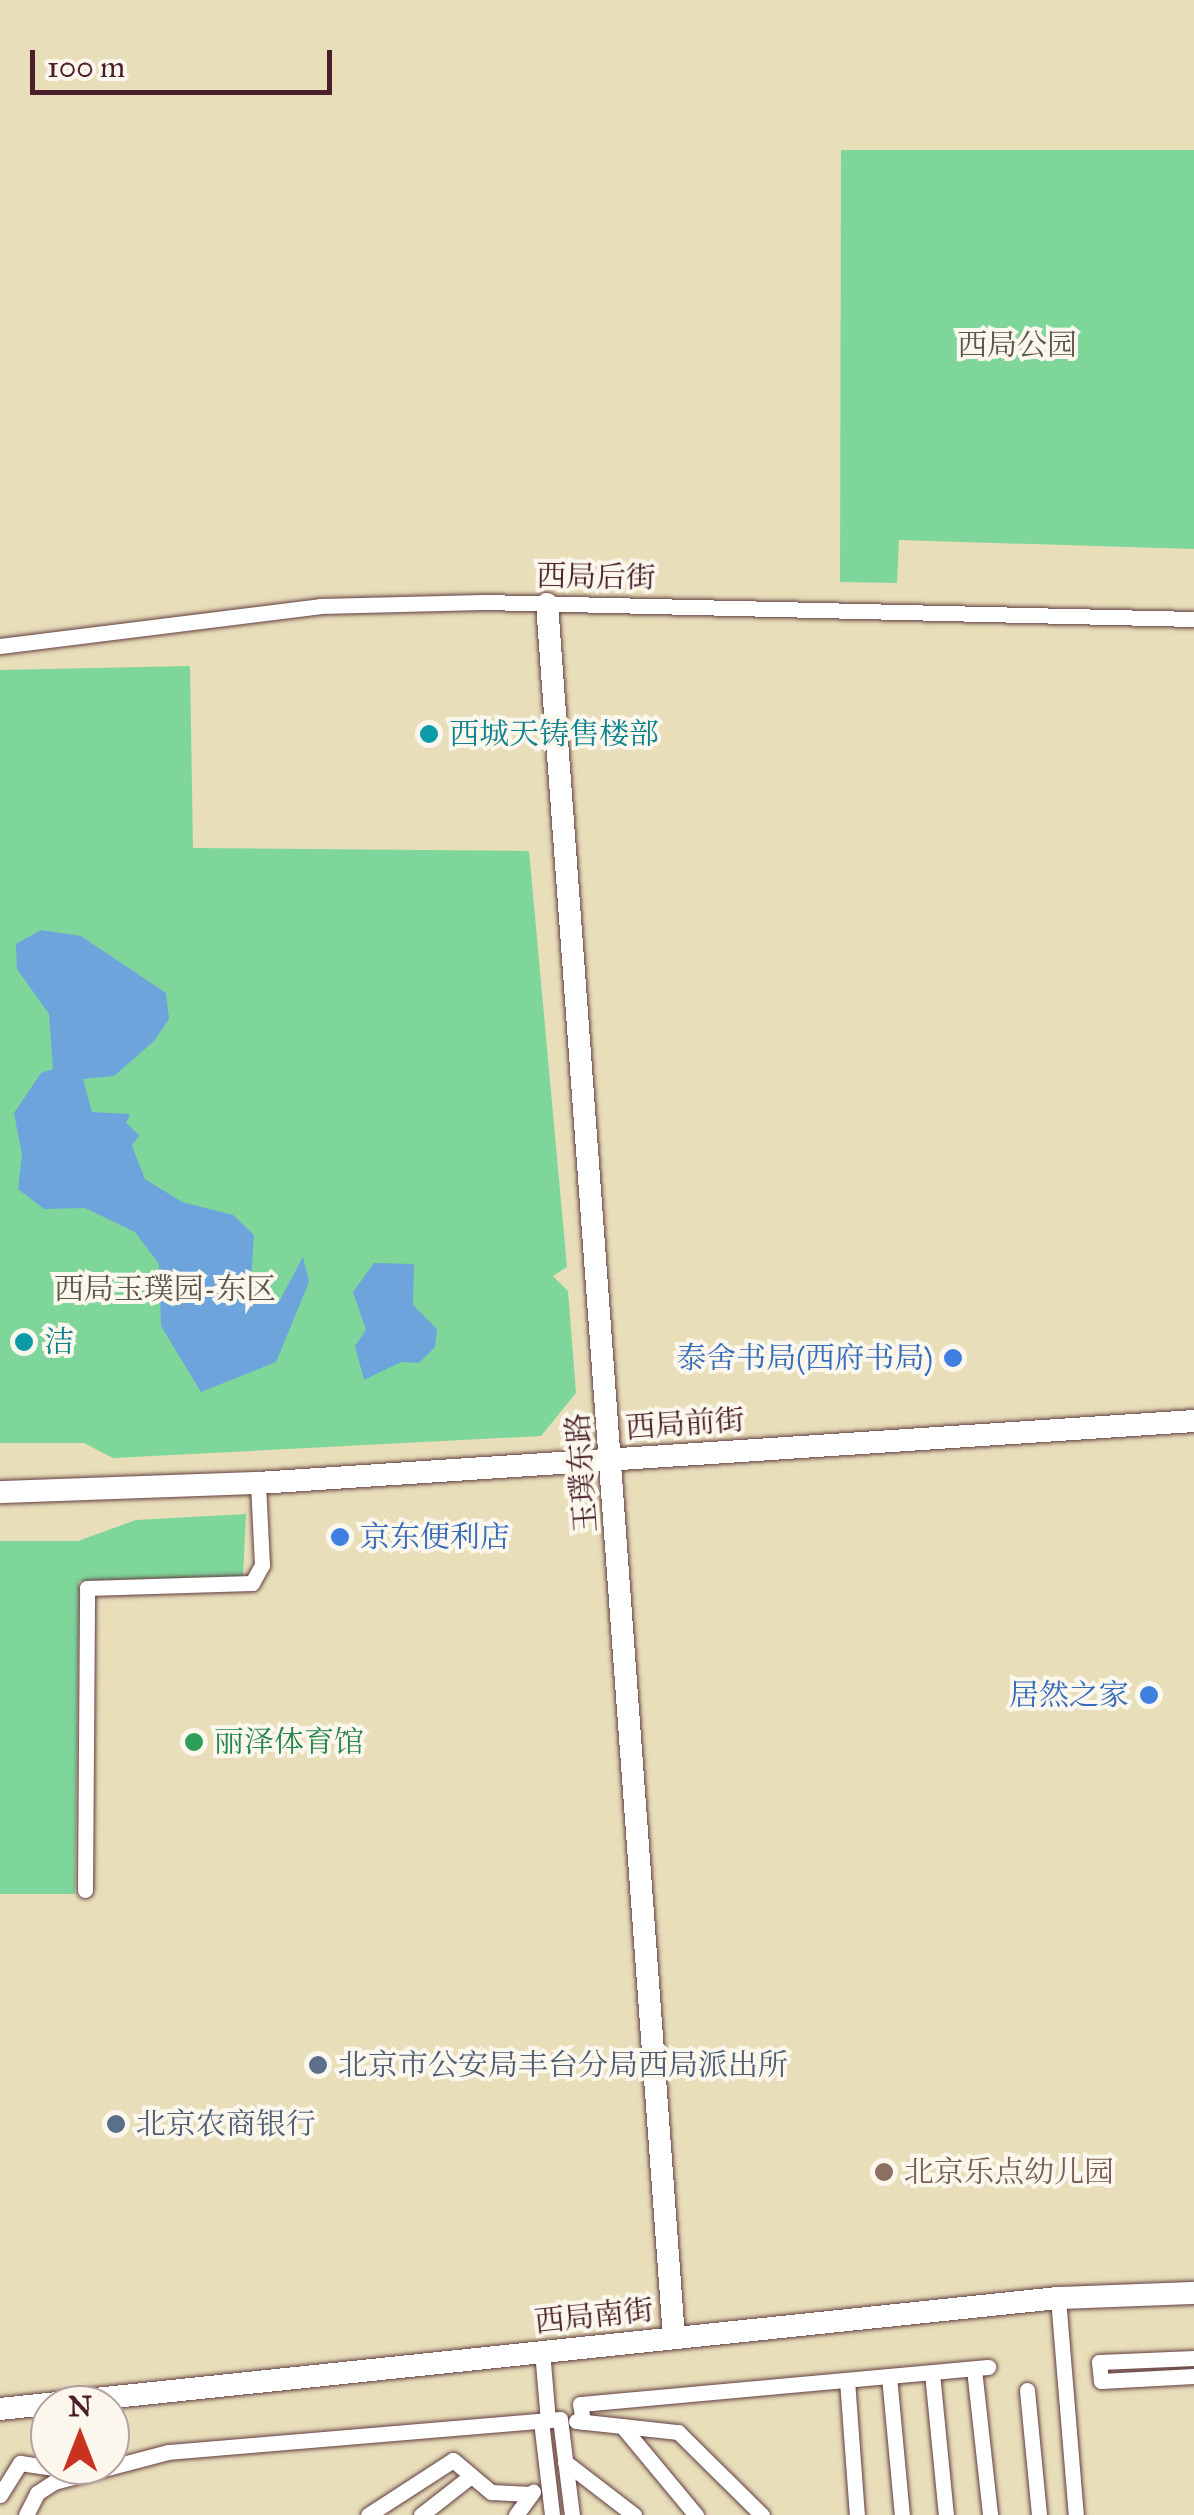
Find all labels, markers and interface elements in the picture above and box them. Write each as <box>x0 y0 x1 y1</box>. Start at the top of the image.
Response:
scale bar <box>35 30 338 92</box>
text: 100 m <box>47 49 125 85</box>
park label: 西局公园 <box>957 327 1077 363</box>
street label: 西局后街 <box>536 558 656 596</box>
place label: 西城天铸售楼部 <box>449 716 659 752</box>
marker: 西城天铸售楼部 <box>418 723 440 745</box>
park label: 西局玉璞园-东区 <box>54 1271 276 1307</box>
place label: 洁 <box>44 1324 74 1360</box>
marker: 洁 <box>13 1331 35 1353</box>
place label: 泰舍书局(西府书局) <box>676 1340 933 1376</box>
marker: 泰舍书局(西府书局) <box>942 1347 964 1369</box>
street label: 西局前街 <box>624 1402 746 1446</box>
street label: 玉璞东路 <box>560 1412 604 1534</box>
place label: 京东便利店 <box>360 1519 510 1555</box>
marker: 京东便利店 <box>329 1526 351 1548</box>
place label: 居然之家 <box>1009 1677 1129 1713</box>
marker: 居然之家 <box>1138 1684 1160 1706</box>
place label: 丽泽体育馆 <box>214 1724 364 1760</box>
marker: 丽泽体育馆 <box>183 1731 205 1753</box>
place label: 北京市公安局丰台分局西局派出所 <box>338 2047 788 2083</box>
marker: 北京市公安局丰台分局西局派出所 <box>307 2054 329 2076</box>
place label: 北京农商银行 <box>136 2106 316 2142</box>
marker: 北京农商银行 <box>105 2113 127 2135</box>
place label: 北京乐点幼儿园 <box>904 2154 1114 2190</box>
marker: 北京乐点幼儿园 <box>873 2161 895 2183</box>
street label: 西局南街 <box>532 2292 656 2340</box>
north arrow <box>30 2385 130 2485</box>
text: N <box>68 2389 92 2424</box>

